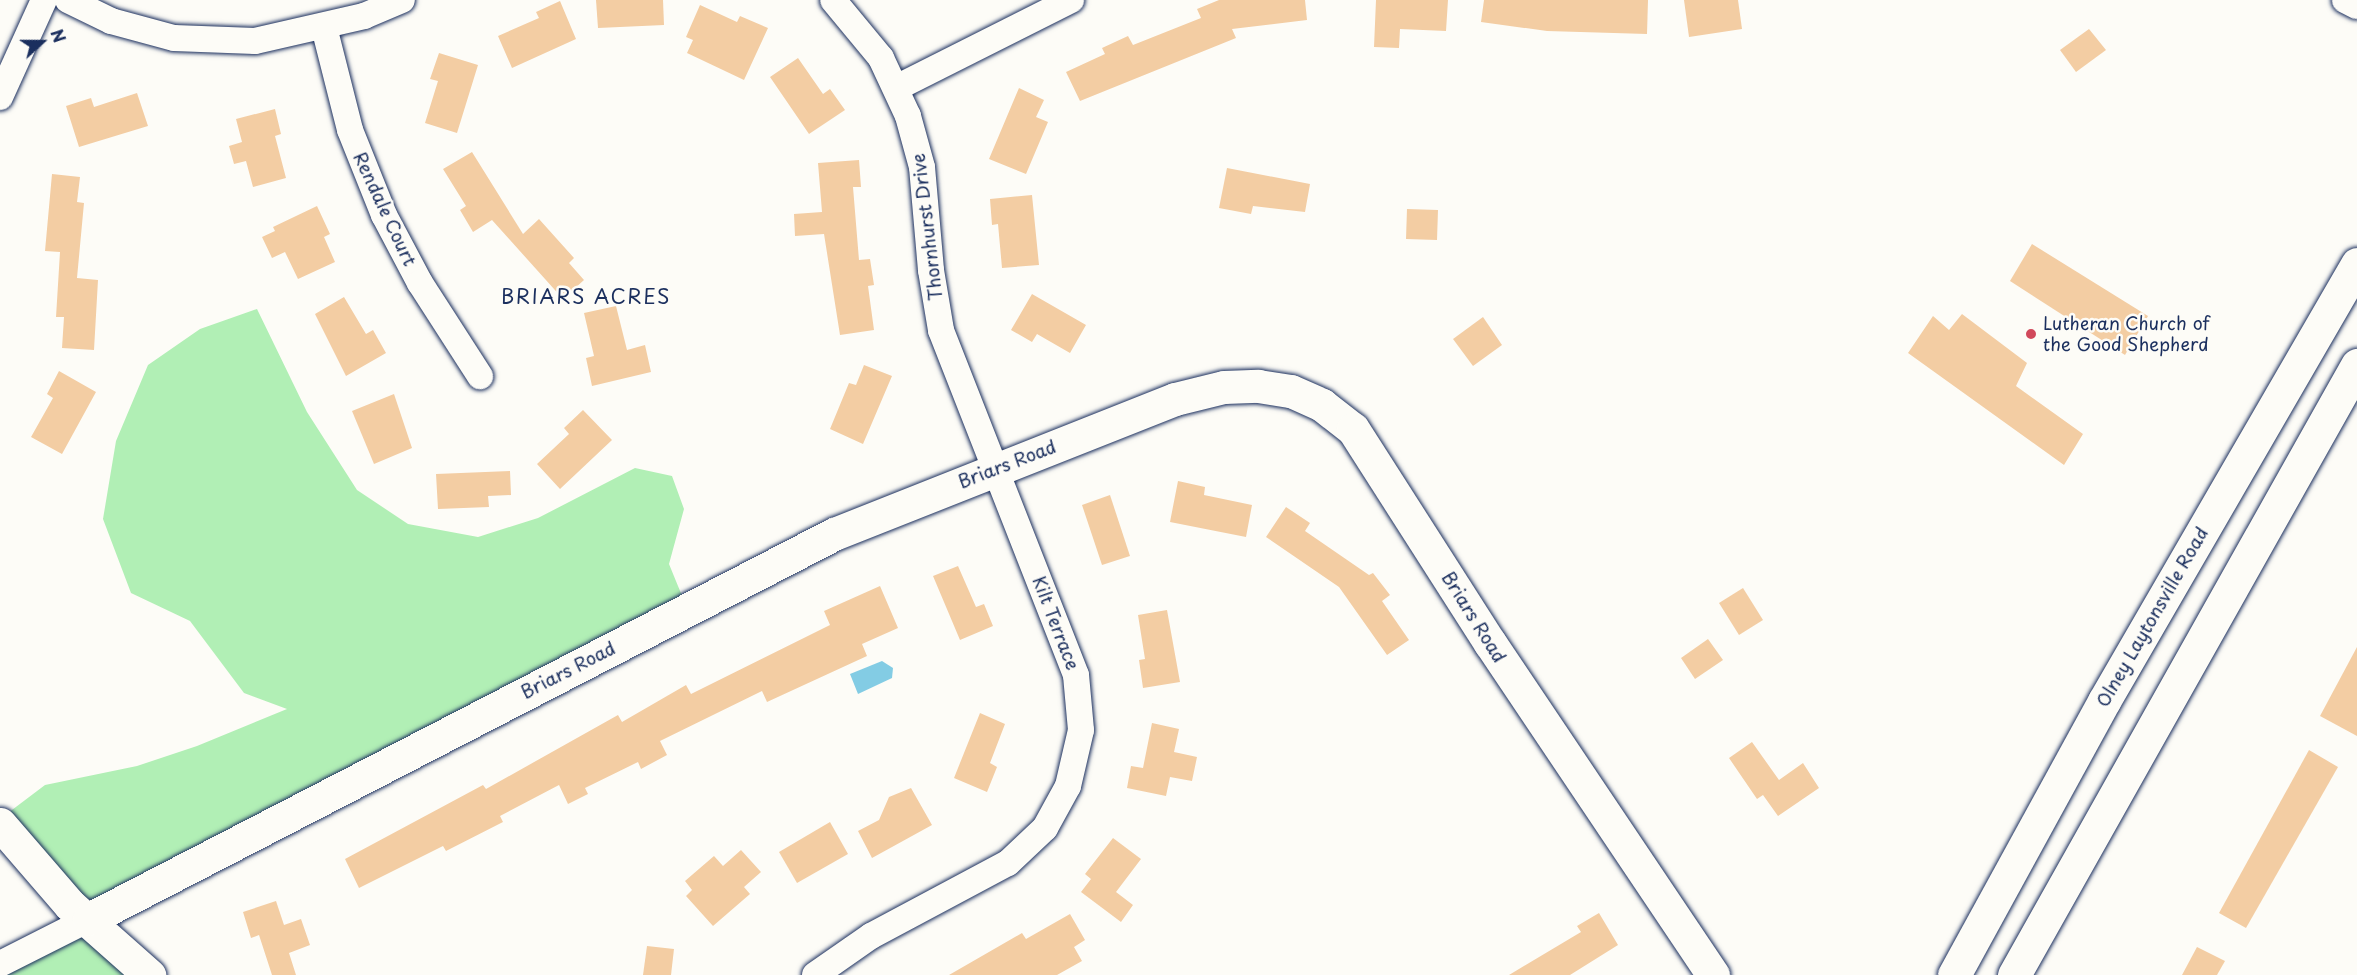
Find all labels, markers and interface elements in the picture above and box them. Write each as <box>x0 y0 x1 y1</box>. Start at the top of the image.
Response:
north arrow <box>12 12 72 72</box>
text: N <box>45 25 72 46</box>
street label: Rendale Court <box>349 148 421 270</box>
street label: Thornhurst Drive <box>907 152 947 302</box>
district label: BRIARS ACRES <box>500 284 672 308</box>
place label: Lutheran Church of the Good Shepherd <box>2043 313 2210 356</box>
marker: Lutheran Church of the Good Shepherd <box>2024 327 2038 341</box>
street label: Briars Road <box>955 435 1059 493</box>
street label: Olney Laytonsville Road <box>2091 522 2213 712</box>
street label: Briars Road <box>1438 568 1510 666</box>
street label: Kilt Terrace <box>1028 573 1084 673</box>
street label: Briars Road <box>517 637 619 703</box>

